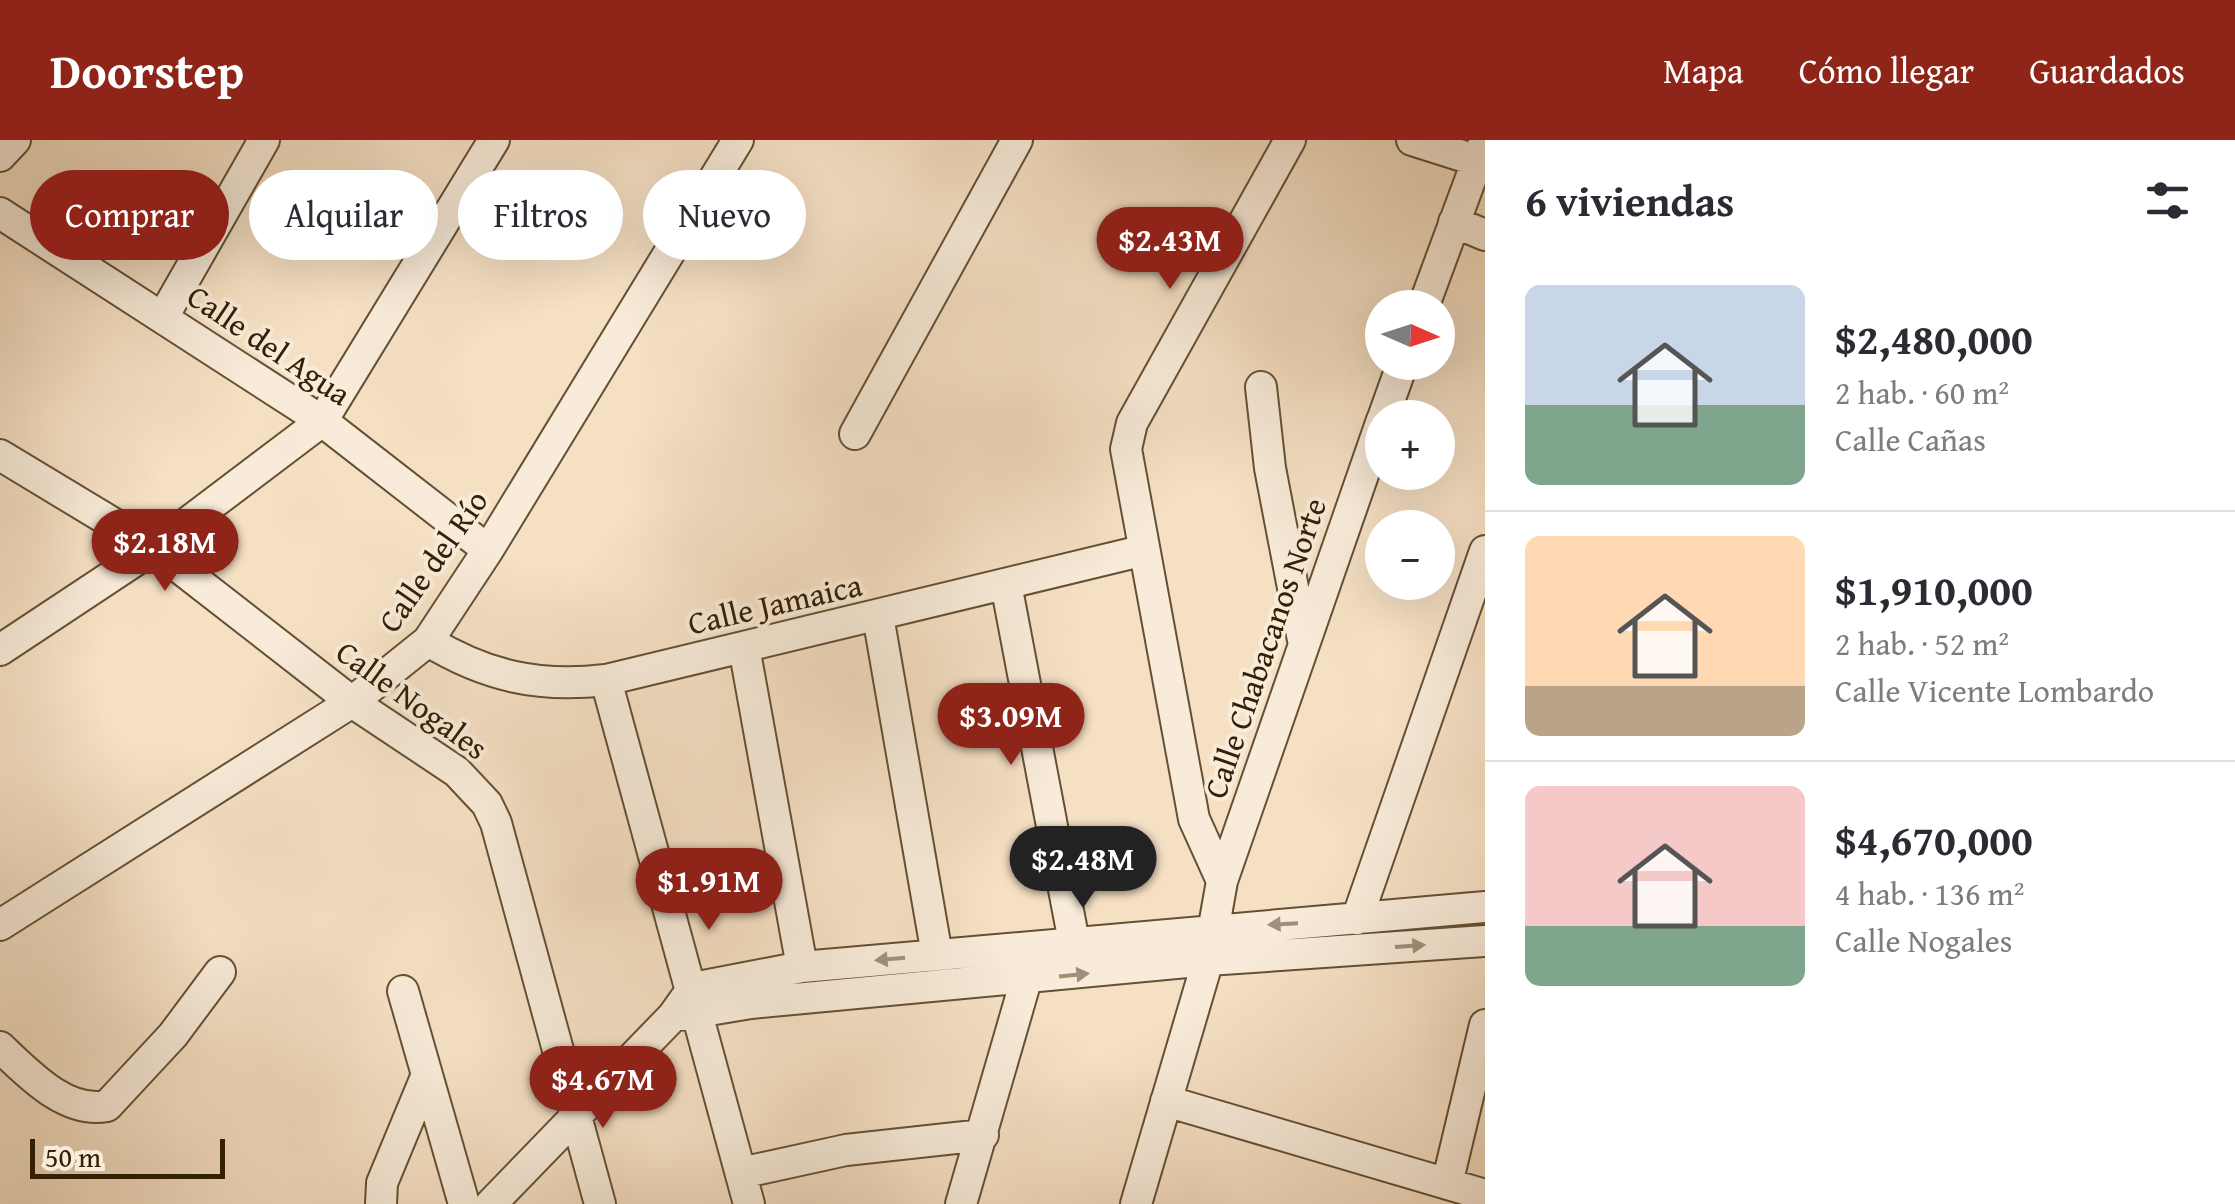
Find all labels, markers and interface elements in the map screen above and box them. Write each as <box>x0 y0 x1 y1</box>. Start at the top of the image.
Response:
text: Doorstep <box>50 35 244 106</box>
text: Mapa <box>1663 45 1744 96</box>
text: Cómo llegar <box>1799 45 1974 96</box>
text: Guardados <box>2029 45 2185 96</box>
chip: Comprar <box>30 170 229 260</box>
chip: Alquilar <box>249 170 438 260</box>
chip: Filtros <box>458 170 623 260</box>
chip: Nuevo <box>643 170 806 260</box>
text: 6 viviendas <box>1525 170 1734 231</box>
icon: filters <box>2140 173 2195 228</box>
pin: $2.43M <box>1089 207 1251 292</box>
text: $2.43M <box>1119 216 1221 263</box>
street label: Calle del Agua <box>178 272 361 417</box>
north arrow <box>1365 290 1455 380</box>
map controls <box>1365 290 1455 600</box>
text: $2,480,000 <box>1835 308 2033 369</box>
icon: home <box>1605 325 1725 445</box>
text: 2 hab. · 60 m² <box>1835 369 2009 416</box>
button: + <box>1365 400 1455 490</box>
text: Calle Cañas <box>1835 416 1986 463</box>
street label: Calle del Río <box>366 480 499 642</box>
street label: Calle Chabacanos Norte <box>1191 491 1338 804</box>
pin: $2.18M <box>84 509 246 594</box>
button: − <box>1365 510 1455 600</box>
text: $2.18M <box>114 518 216 565</box>
text: $1,910,000 <box>1835 559 2033 620</box>
street label: Calle Jamaica <box>683 561 867 646</box>
icon: home <box>1605 576 1725 696</box>
text: 2 hab. · 52 m² <box>1835 620 2009 667</box>
street label: Calle Nogales <box>327 628 498 771</box>
text: Calle Vicente Lombardo <box>1835 667 2154 714</box>
pin: $3.09M <box>930 683 1092 768</box>
text: $3.09M <box>960 692 1062 739</box>
text: $4,670,000 <box>1835 809 2033 870</box>
pin: $2.48M <box>1002 826 1164 911</box>
icon: home <box>1605 826 1725 946</box>
text: $2.48M <box>1032 835 1134 882</box>
pin: $1.91M <box>628 848 790 933</box>
text: $1.91M <box>658 857 760 904</box>
text: 4 hab. · 136 m² <box>1835 870 2024 917</box>
one-way arrow <box>1267 916 1299 932</box>
text: Calle Nogales <box>1835 917 2013 964</box>
one-way arrow <box>1395 938 1427 954</box>
one-way arrow <box>873 952 905 968</box>
one-way arrow <box>1058 966 1090 982</box>
pin: $4.67M <box>522 1046 684 1131</box>
text: $4.67M <box>552 1055 654 1102</box>
scale bar <box>30 1134 225 1178</box>
text: 50 m <box>45 1136 101 1177</box>

